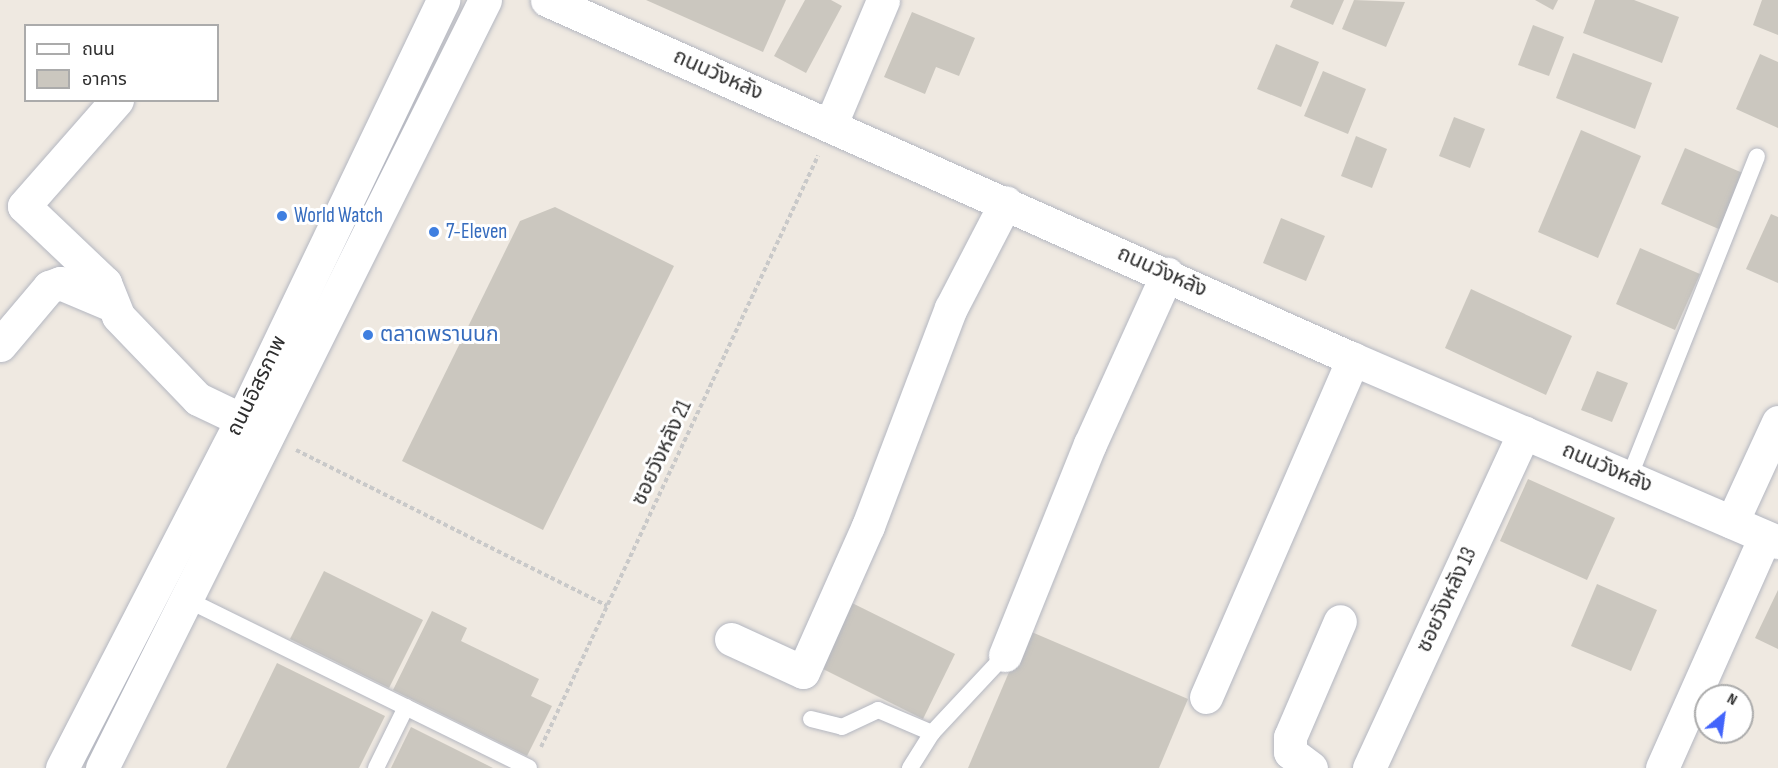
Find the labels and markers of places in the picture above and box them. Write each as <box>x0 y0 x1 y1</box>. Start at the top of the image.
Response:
place label: World Watch <box>294 203 383 229</box>
marker: World Watch <box>275 209 289 223</box>
place label: 7-Eleven <box>446 219 507 245</box>
marker: 7-Eleven <box>427 225 441 239</box>
place label: ตลาดพรานนก <box>380 322 499 348</box>
marker: ตลาดพรานนก <box>361 328 375 342</box>

